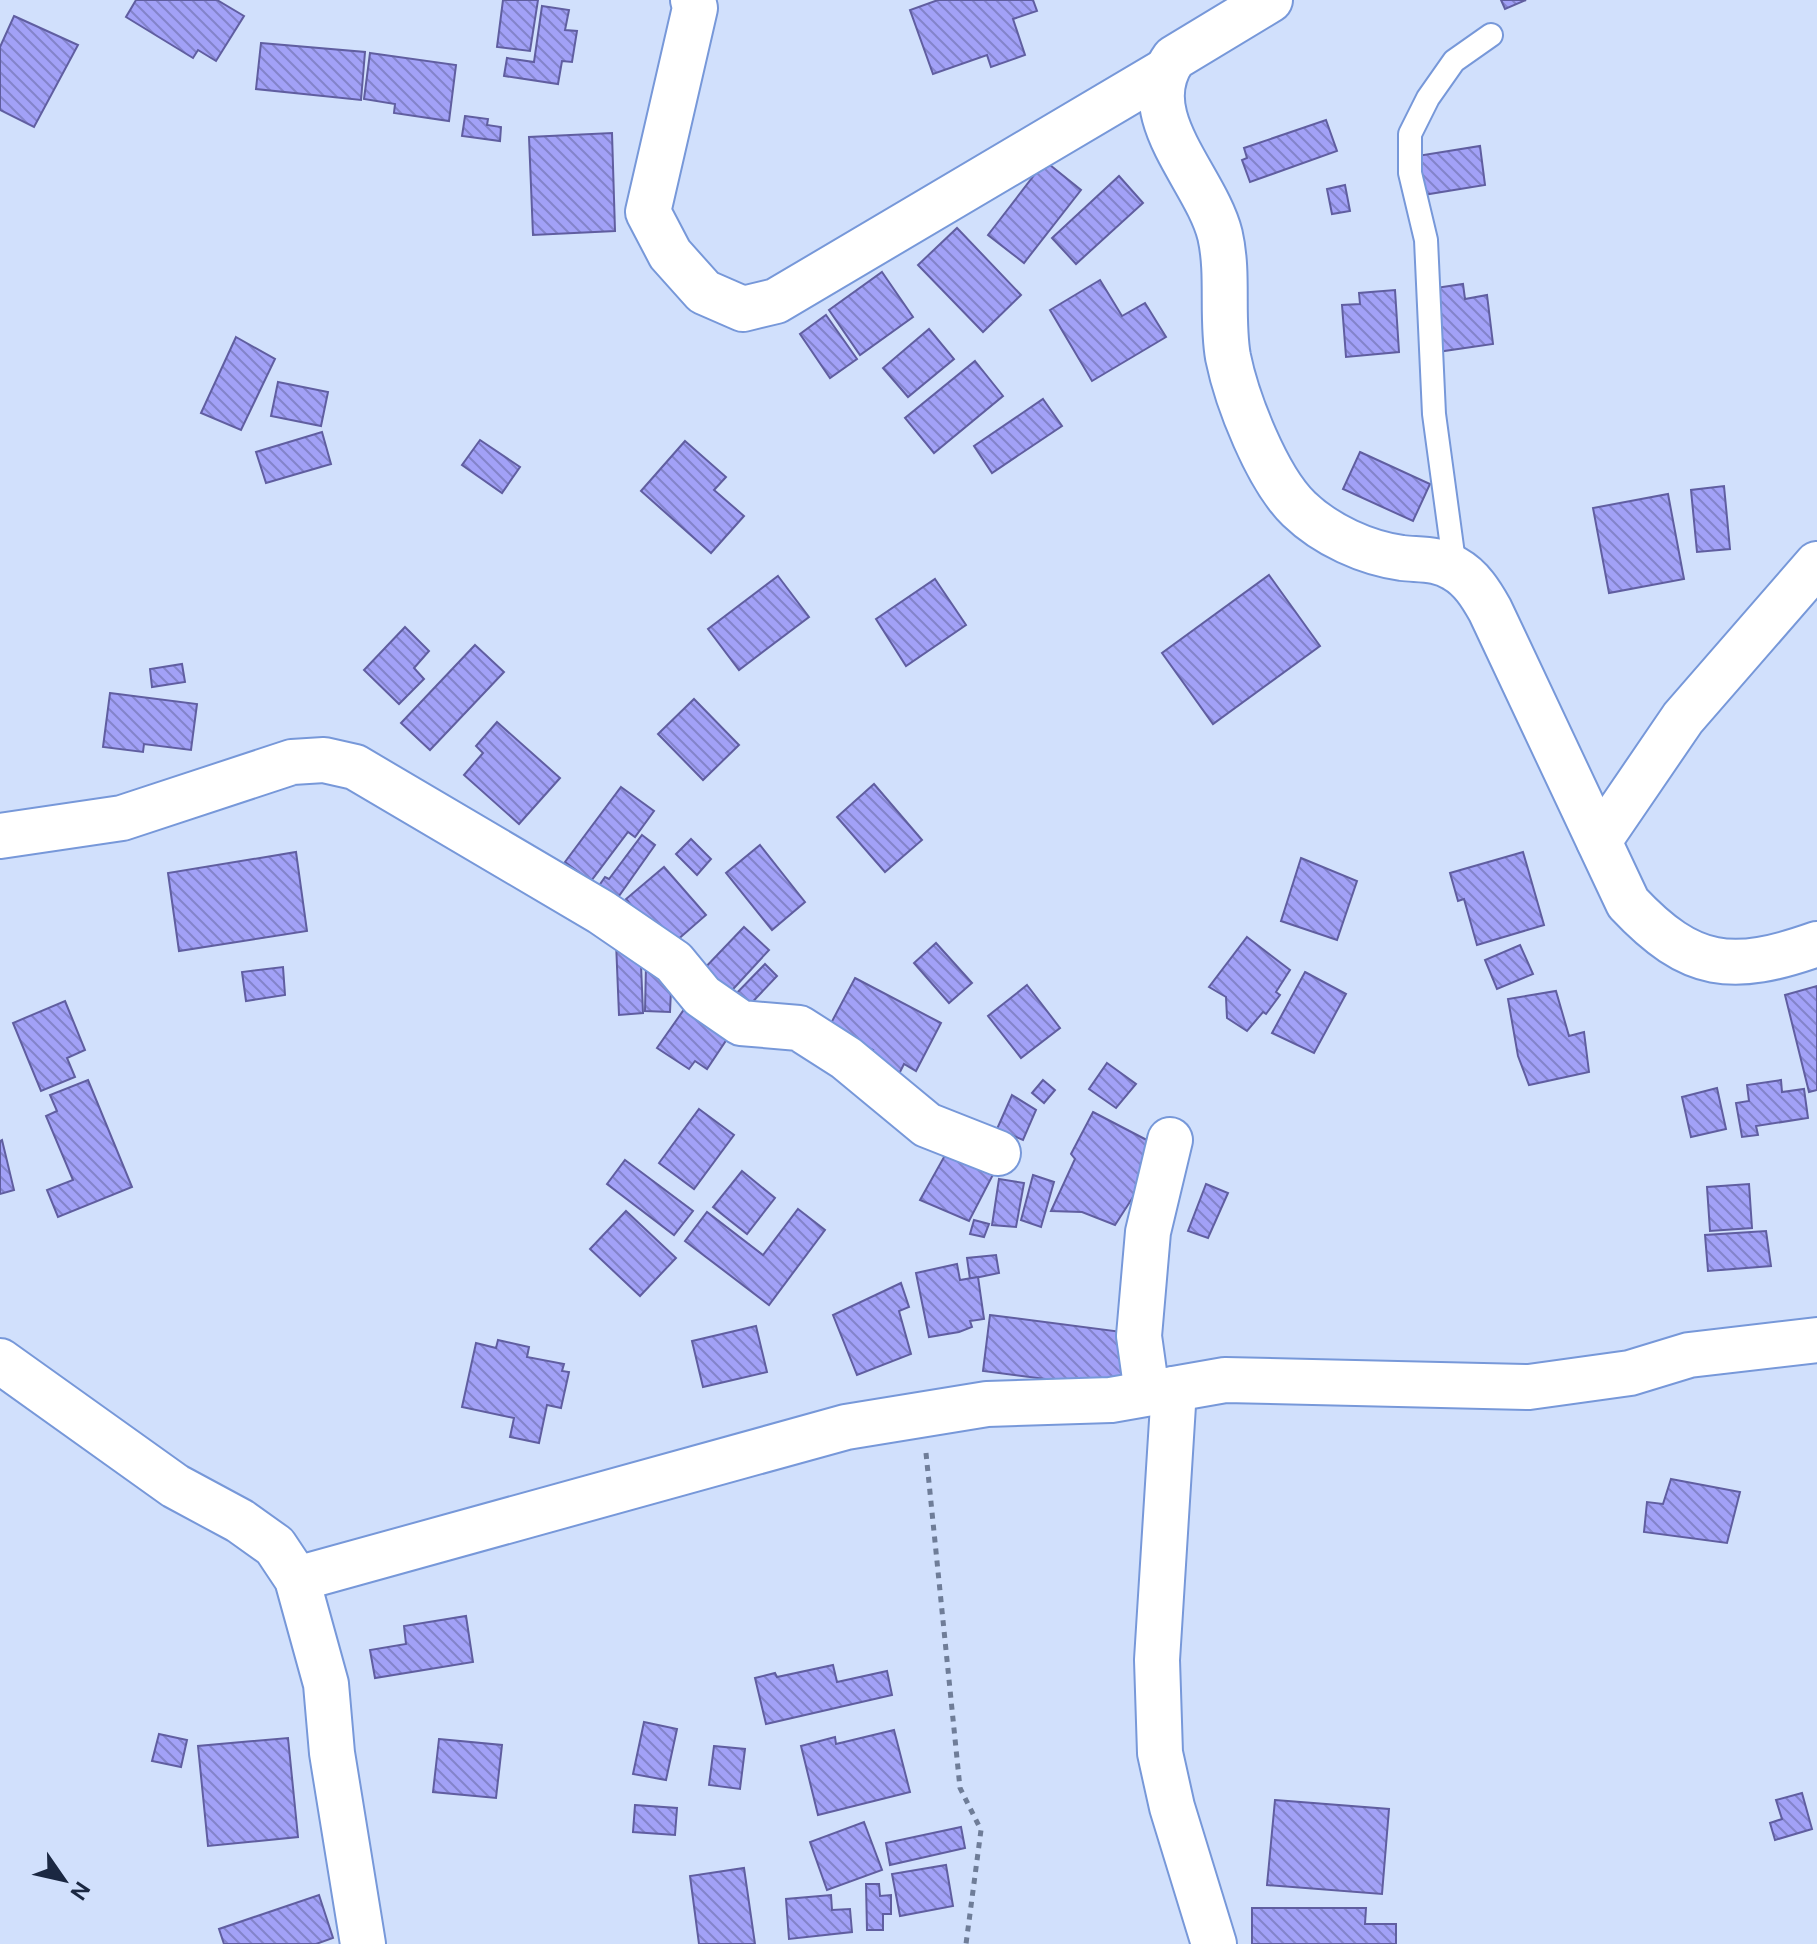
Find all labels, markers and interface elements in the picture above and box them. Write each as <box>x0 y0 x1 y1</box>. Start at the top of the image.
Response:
north arrow <box>24 1840 104 1920</box>
text: N <box>64 1876 97 1906</box>

